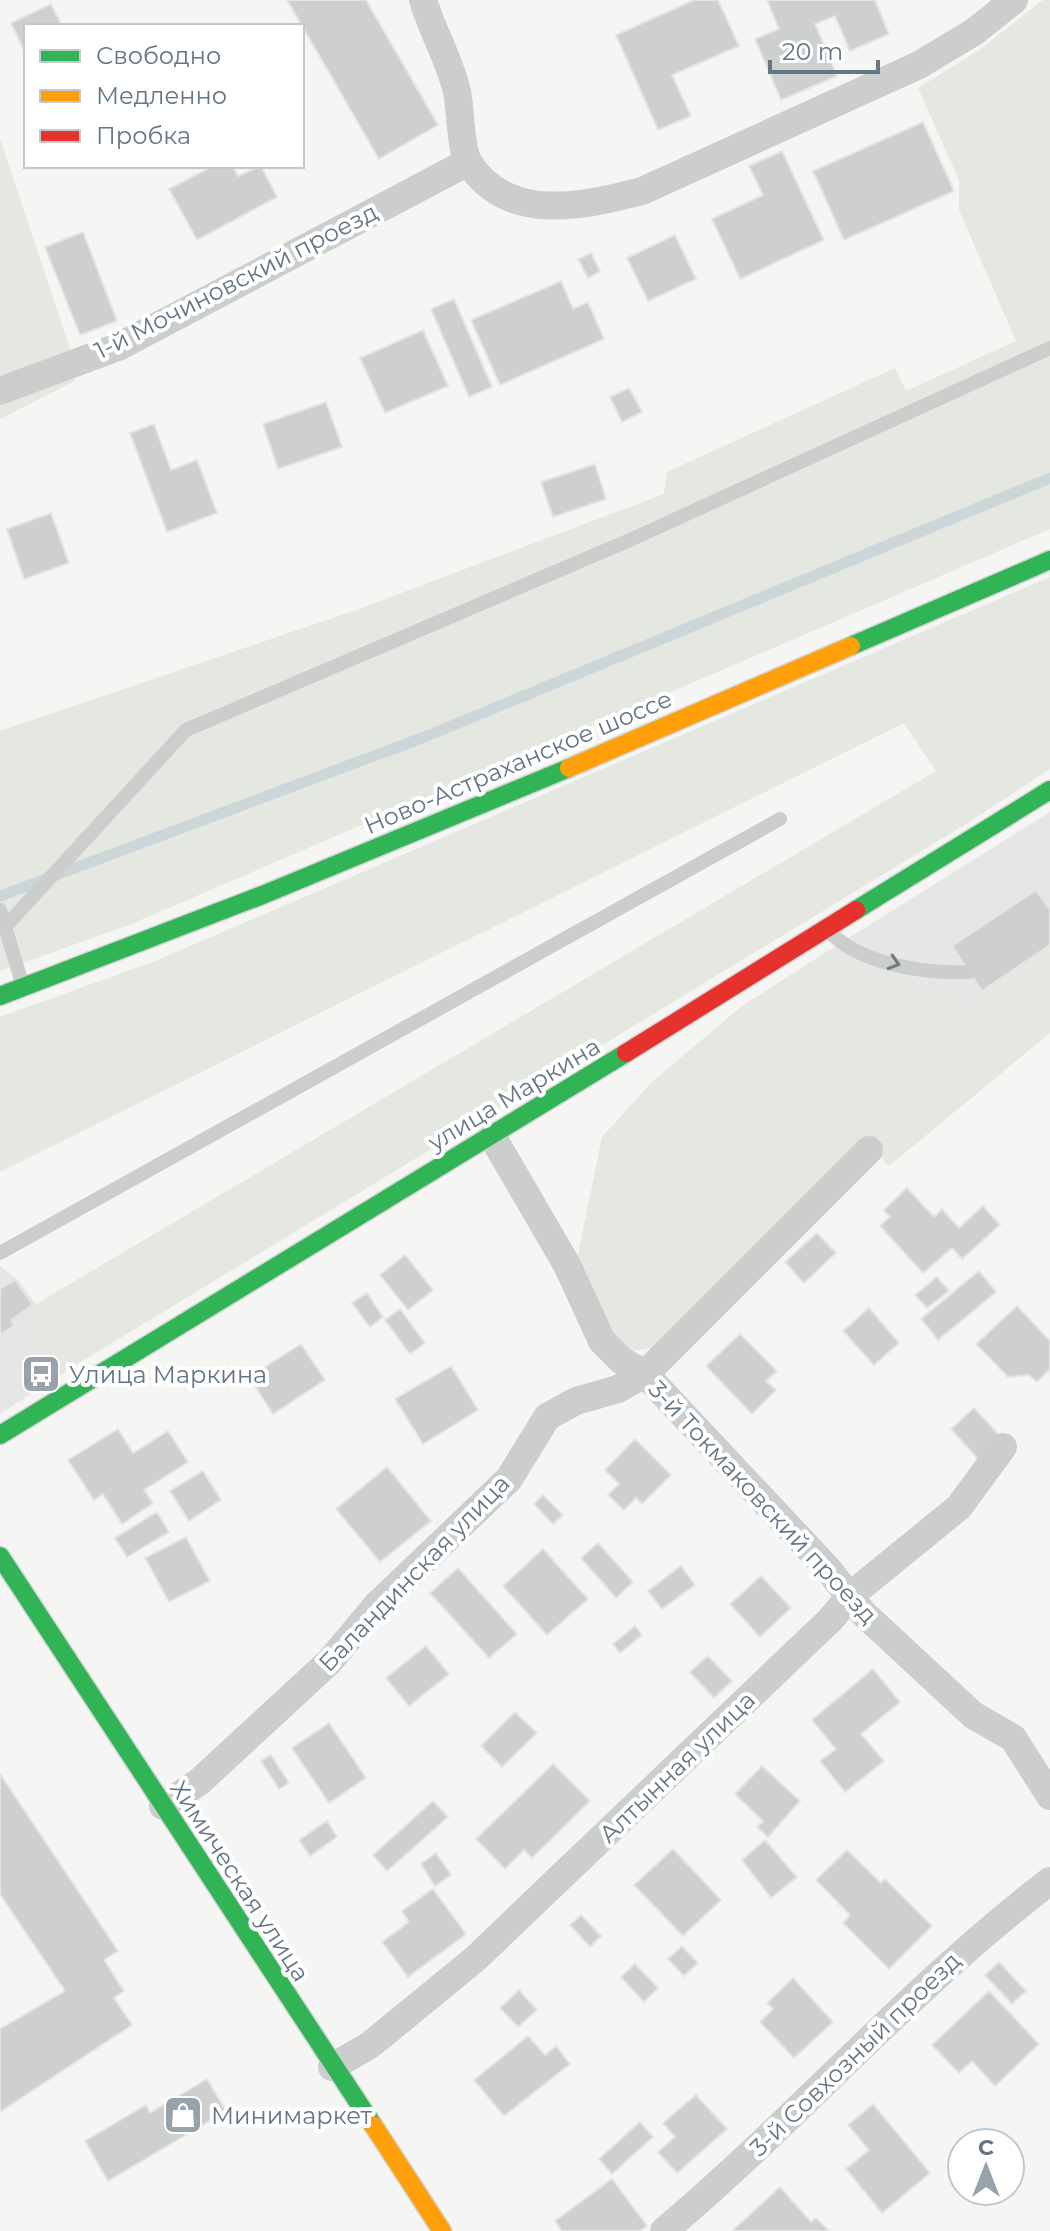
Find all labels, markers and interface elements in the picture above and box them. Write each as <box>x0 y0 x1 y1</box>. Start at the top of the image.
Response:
legend <box>24 24 304 168</box>
scale bar <box>770 24 878 74</box>
text: 20 m <box>782 37 843 66</box>
text: Свободно <box>96 41 221 70</box>
text: Медленно <box>96 81 227 110</box>
text: Пробка <box>96 121 191 150</box>
street label: 1-й Мочиновский проезд <box>90 197 382 365</box>
street label: Ново-Астраханское шоссе <box>360 684 676 840</box>
one-way arrow <box>887 954 900 970</box>
street label: улица Маркина <box>422 1031 605 1157</box>
bus stop icon: Улица Маркина <box>20 1353 62 1395</box>
place label: Улица Маркина <box>69 1360 267 1389</box>
street label: 3-й Токмаковский проезд <box>643 1374 883 1630</box>
street label: Баландинская улица <box>313 1469 515 1677</box>
street label: Алтынная улица <box>593 1685 761 1849</box>
street label: Химическая улица <box>164 1775 316 1987</box>
street label: 3-й Совхозный проезд <box>744 1946 966 2162</box>
shop icon: Минимаркет <box>162 2094 204 2136</box>
place label: Минимаркет <box>211 2101 373 2130</box>
north arrow <box>946 2127 1026 2207</box>
text: С <box>978 2134 994 2161</box>

